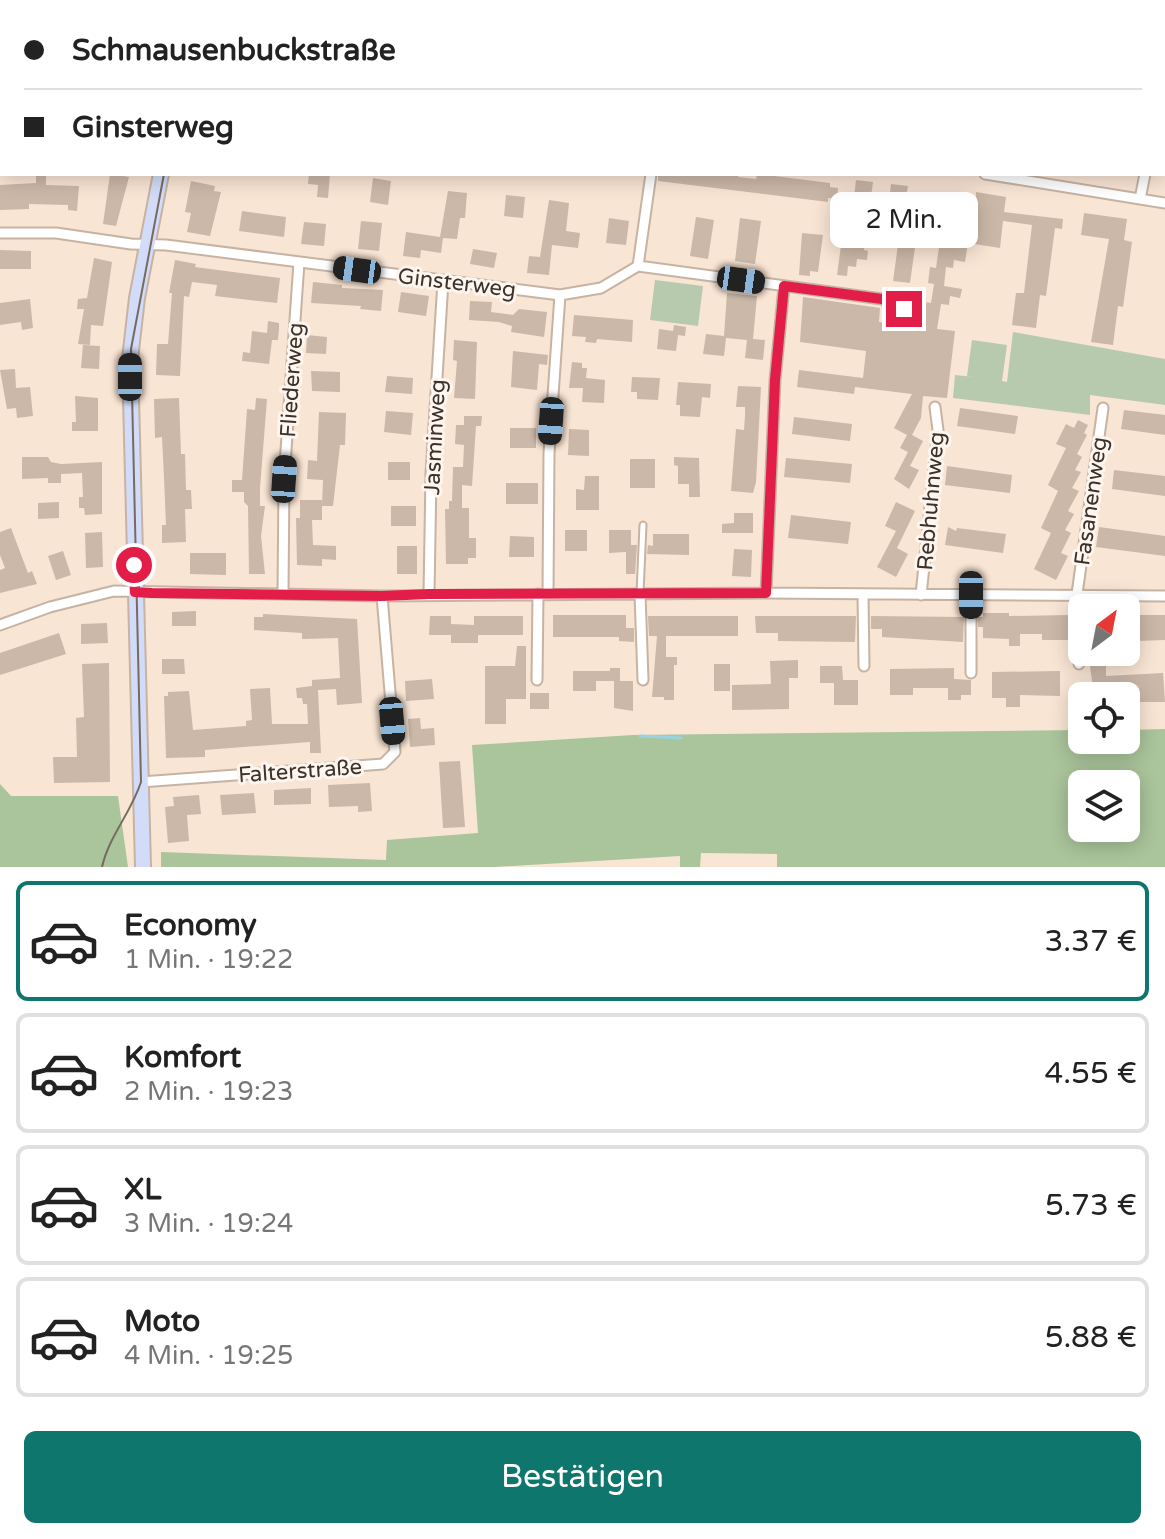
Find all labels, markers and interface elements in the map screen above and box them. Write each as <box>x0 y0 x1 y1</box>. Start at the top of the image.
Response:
text: Schmausenbuckstraße <box>72 32 396 69</box>
text: Ginsterweg <box>72 109 234 146</box>
callout: 2 Min. <box>830 193 978 249</box>
text: 2 Min. <box>865 204 943 235</box>
car <box>332 255 382 285</box>
street label: Ginsterweg <box>396 263 517 303</box>
car <box>716 265 766 295</box>
route end <box>886 291 922 327</box>
street label: Fliederweg <box>275 322 309 438</box>
car <box>118 353 142 401</box>
street label: Jasminweg <box>419 379 451 495</box>
car <box>537 396 565 446</box>
street label: Rebhuhnweg <box>912 431 950 571</box>
street label: Fasanenweg <box>1069 435 1113 567</box>
car <box>270 454 298 504</box>
route start <box>116 547 152 583</box>
car <box>959 571 983 619</box>
north arrow <box>1068 594 1140 666</box>
map controls <box>1068 594 1140 842</box>
button: locate <box>1068 682 1140 754</box>
car <box>378 696 406 746</box>
street label: Falterstraße <box>237 754 363 788</box>
button: layers <box>1068 770 1140 842</box>
icon: car <box>28 905 100 977</box>
text: Economy <box>124 907 257 944</box>
text: 3.37 € <box>1044 923 1137 960</box>
text: 1 Min. · 19:22 <box>124 944 293 975</box>
icon: car <box>28 1037 100 1109</box>
text: Komfort <box>124 1039 241 1076</box>
text: 4.55 € <box>1044 1055 1137 1092</box>
text: 2 Min. · 19:23 <box>124 1076 293 1107</box>
icon: car <box>28 1169 100 1241</box>
text: XL <box>124 1171 161 1208</box>
text: 5.73 € <box>1045 1187 1137 1224</box>
text: 3 Min. · 19:24 <box>124 1208 293 1239</box>
icon: car <box>28 1301 100 1373</box>
text: Moto <box>124 1303 200 1340</box>
text: 5.88 € <box>1045 1319 1137 1356</box>
text: 4 Min. · 19:25 <box>124 1340 293 1371</box>
button: Bestätigen <box>24 1431 1141 1523</box>

